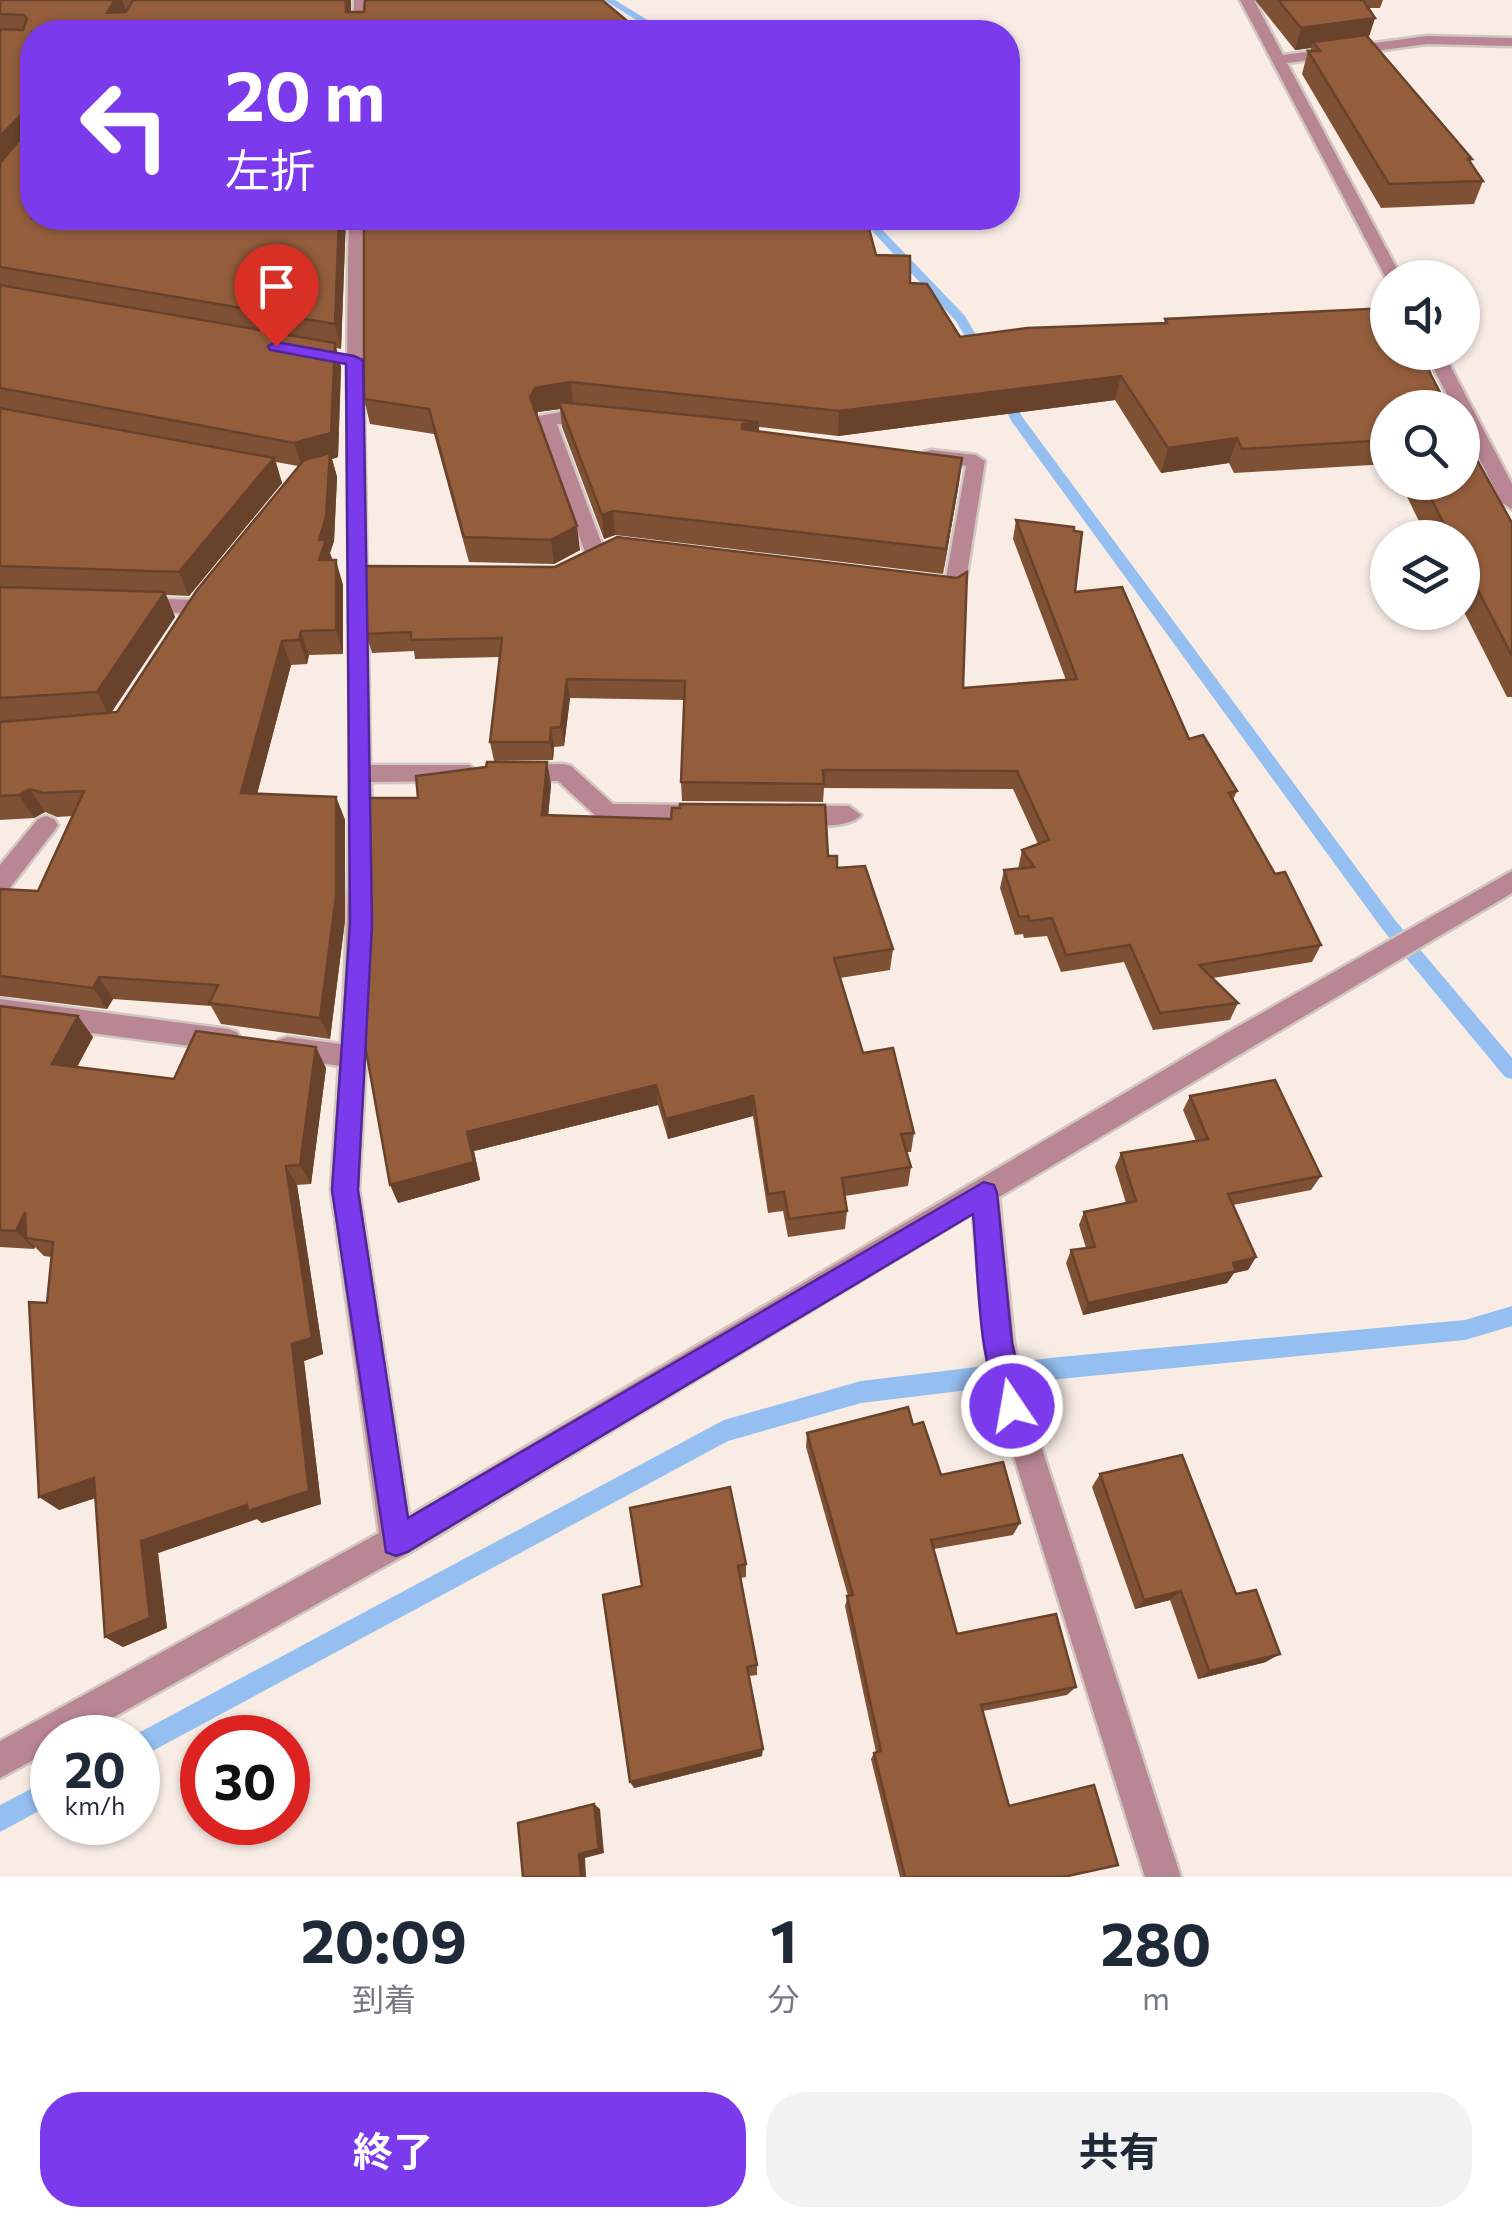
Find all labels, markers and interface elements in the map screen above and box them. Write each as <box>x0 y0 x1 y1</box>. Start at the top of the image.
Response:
text: 20 m <box>225 50 385 135</box>
icon: left <box>60 60 190 190</box>
text: 左折 <box>225 141 315 196</box>
pin <box>234 244 319 347</box>
icon: arrive <box>249 259 304 314</box>
map controls <box>1370 260 1480 630</box>
button: sound <box>1370 260 1480 370</box>
button: search <box>1370 390 1480 500</box>
button: layers <box>1370 520 1480 630</box>
position arrow <box>960 1354 1064 1458</box>
speed limit sign: 30 <box>180 1715 310 1845</box>
text: 20 <box>64 1737 126 1798</box>
text: km/h <box>65 1790 125 1820</box>
text: 20:09 <box>301 1902 467 1975</box>
text: 1 <box>770 1902 797 1975</box>
text: 280 <box>1101 1905 1211 1978</box>
text: m <box>1142 1977 1170 2017</box>
text: 到着 <box>352 1978 416 2018</box>
text: 分 <box>768 1978 800 2018</box>
button: 終了 <box>40 2092 746 2207</box>
button: 共有 <box>766 2092 1472 2207</box>

